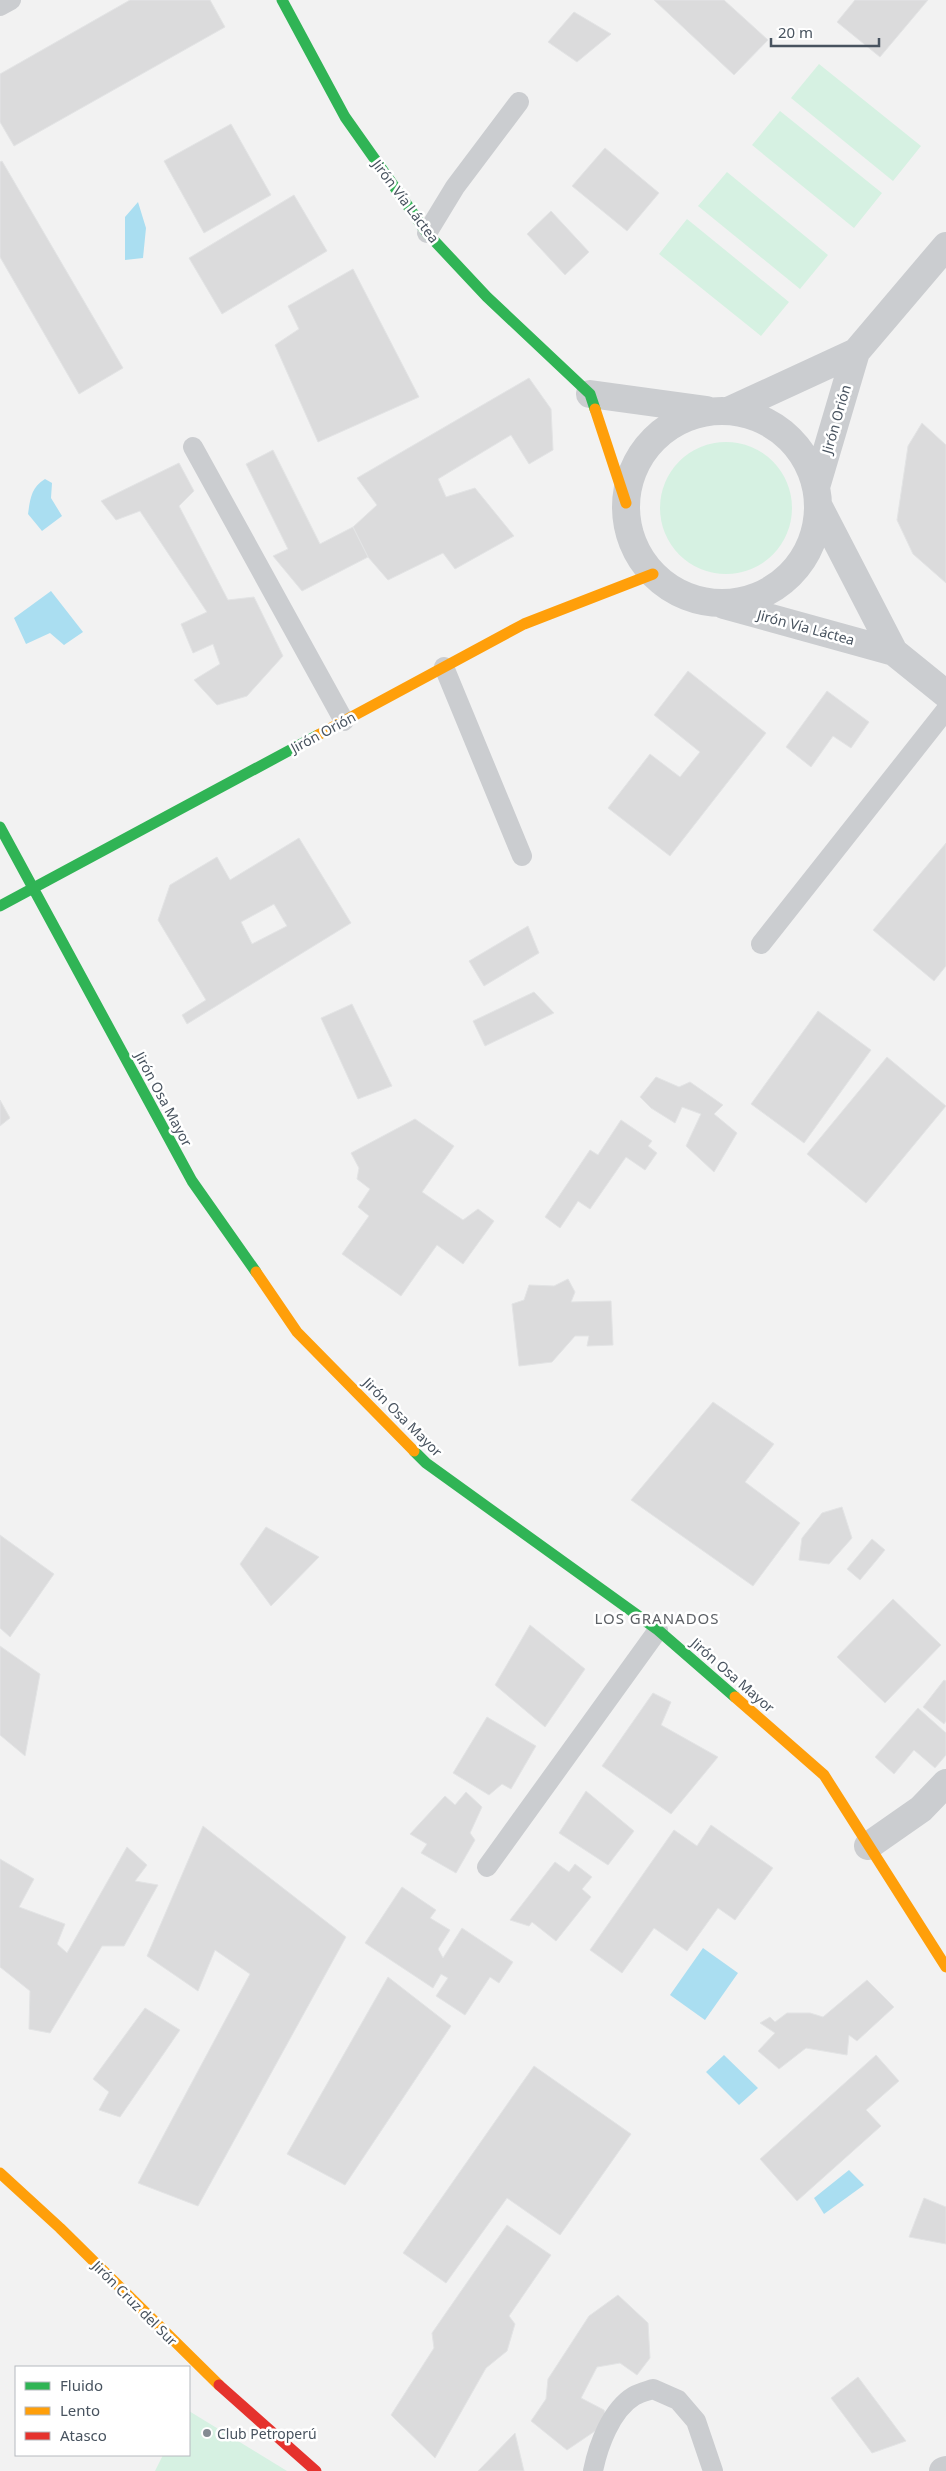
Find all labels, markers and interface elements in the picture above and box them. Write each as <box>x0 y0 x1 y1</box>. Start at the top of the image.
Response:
scale bar <box>771 15 878 47</box>
text: 20 m <box>778 22 813 42</box>
street label: Jirón Vía Láctea <box>367 154 444 247</box>
street label: Jirón Orión <box>817 382 855 458</box>
street label: Jirón Vía Láctea <box>753 604 857 649</box>
street label: Jirón Orión <box>285 707 359 758</box>
street label: Jirón Osa Mayor <box>130 1047 197 1150</box>
street label: Jirón Osa Mayor <box>358 1372 447 1461</box>
district label: LOS GRANADOS <box>594 1608 720 1628</box>
street label: Jirón Osa Mayor <box>686 1632 779 1717</box>
street label: Jirón Cruz del Sur <box>87 2255 182 2350</box>
legend <box>15 2366 190 2456</box>
text: Fluido <box>60 2375 103 2395</box>
text: Lento <box>60 2400 100 2420</box>
place label: Club Petroperú <box>217 2424 317 2443</box>
text: Atasco <box>60 2425 107 2445</box>
marker: Club Petroperú <box>201 2427 213 2439</box>

